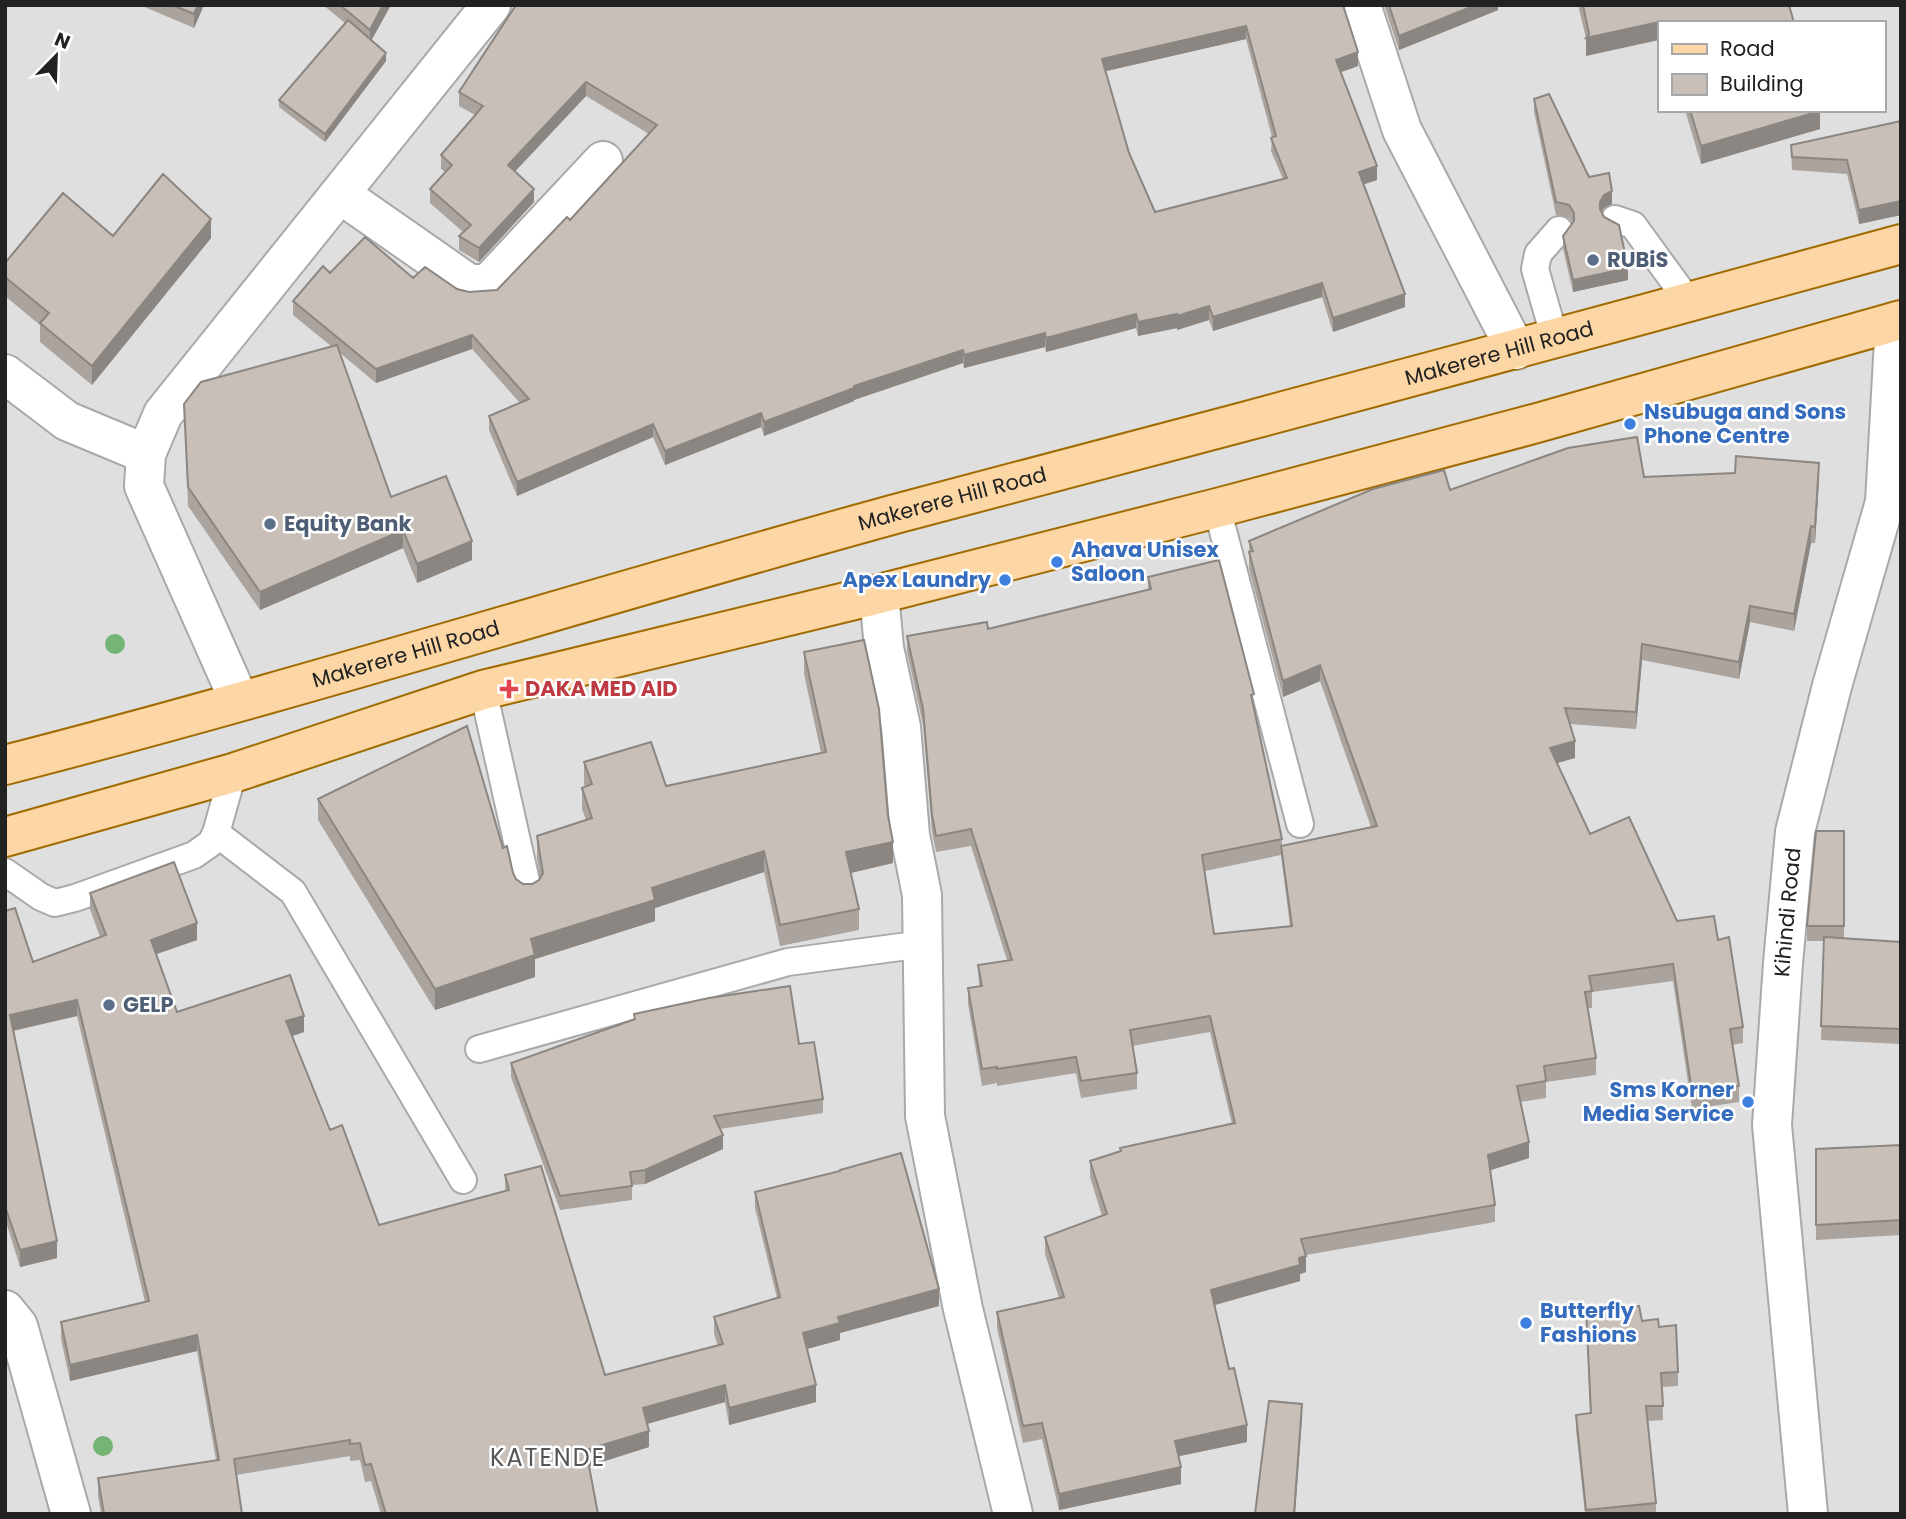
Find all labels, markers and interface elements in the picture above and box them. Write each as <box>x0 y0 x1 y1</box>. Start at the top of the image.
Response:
north arrow <box>21 21 91 91</box>
legend <box>1658 21 1885 112</box>
text: N <box>51 26 74 56</box>
text: Road <box>1720 34 1775 63</box>
text: Building <box>1720 69 1804 98</box>
place label: RUBiS <box>1607 245 1669 274</box>
marker: RUBiS <box>1585 252 1601 268</box>
street label: Makerere Hill Road <box>1402 314 1597 392</box>
place label: Nsubuga and Sons Phone Centre <box>1644 397 1846 450</box>
marker: Nsubuga and Sons Phone Centre <box>1622 416 1638 432</box>
street label: Makerere Hill Road <box>855 459 1049 538</box>
place label: Equity Bank <box>284 509 411 538</box>
marker: Equity Bank <box>262 516 278 532</box>
place label: Ahava Unisex Saloon <box>1071 535 1220 588</box>
marker: Ahava Unisex Saloon <box>1049 554 1065 570</box>
place label: Apex Laundry <box>842 565 992 594</box>
marker: Apex Laundry <box>997 572 1013 588</box>
street label: Makerere Hill Road <box>309 613 503 695</box>
place label: DAKA MED AID <box>525 674 678 703</box>
marker: DAKA MED AID <box>499 679 519 699</box>
street label: Kihindi Road <box>1767 846 1807 978</box>
place label: GELP <box>123 990 173 1019</box>
marker: GELP <box>101 997 117 1013</box>
place label: Sms Korner Media Service <box>1583 1075 1734 1128</box>
marker: Sms Korner Media Service <box>1740 1094 1756 1110</box>
place label: Butterfly Fashions <box>1540 1296 1637 1349</box>
marker: Butterfly Fashions <box>1518 1315 1534 1331</box>
district label: KATENDE <box>490 1441 606 1474</box>

